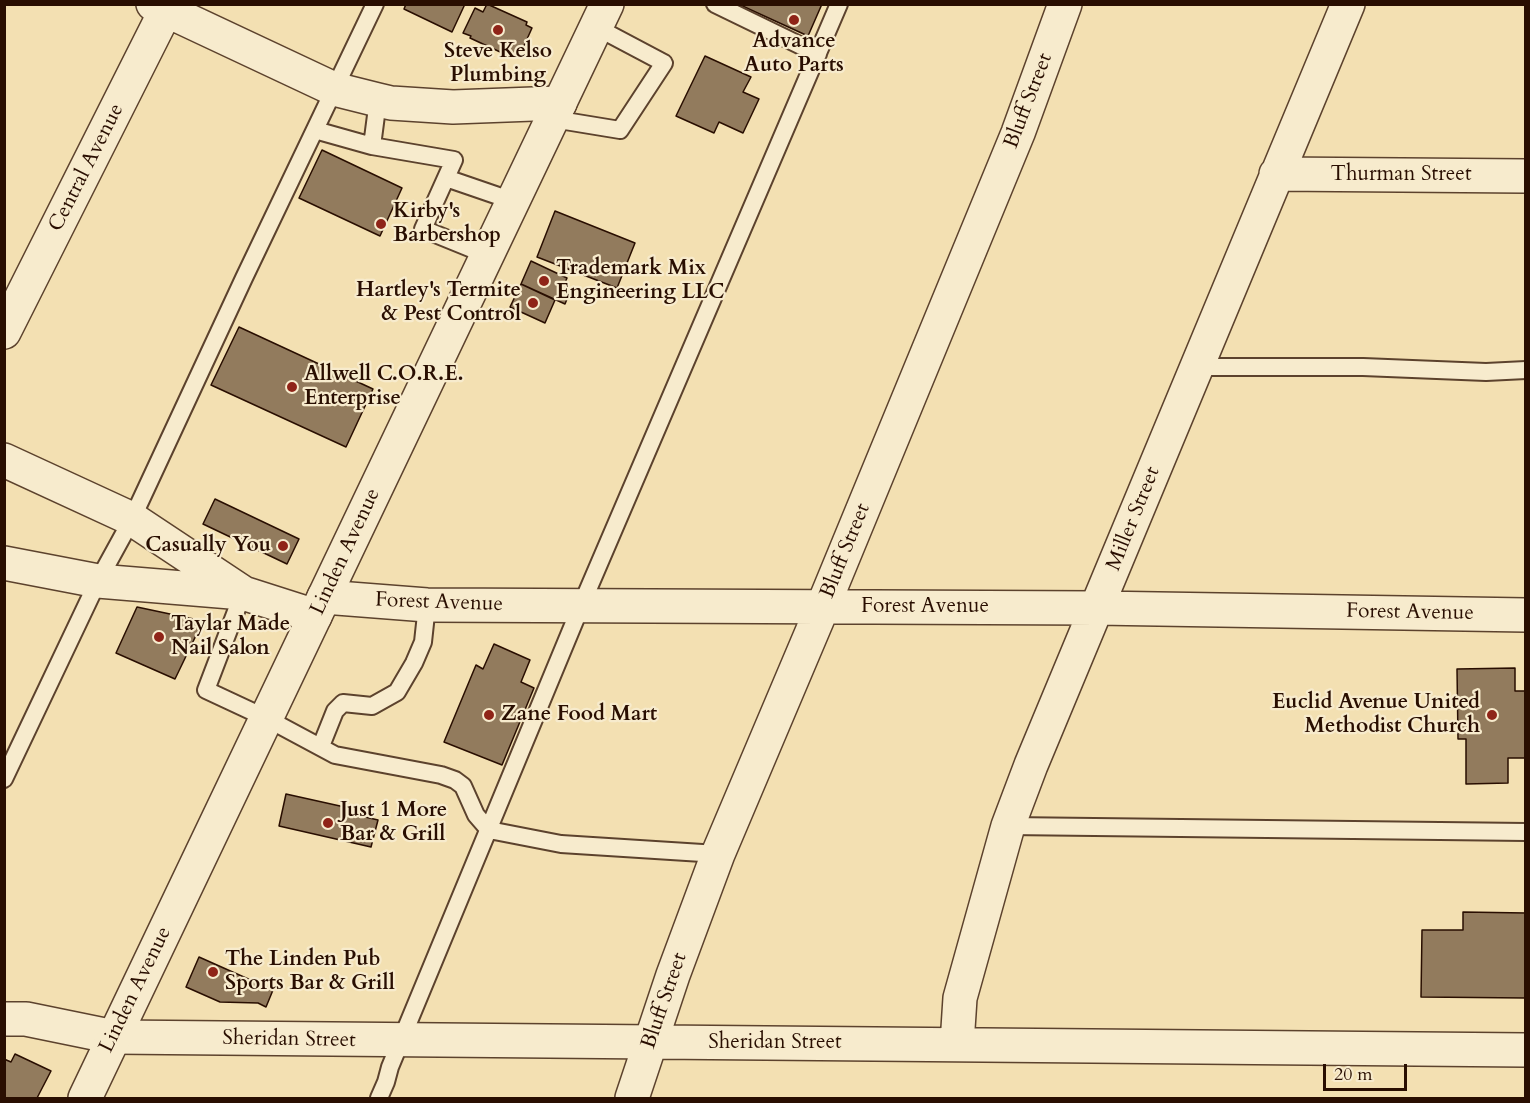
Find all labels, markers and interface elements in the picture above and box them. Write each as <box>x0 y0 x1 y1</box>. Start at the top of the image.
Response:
marker: Advance Auto Parts <box>787 13 801 27</box>
marker: Steve Kelso Plumbing <box>491 23 505 37</box>
place label: Advance Auto Parts <box>744 29 844 79</box>
place label: Steve Kelso Plumbing <box>444 39 552 89</box>
street label: Bluff Street <box>999 50 1059 152</box>
street label: Central Avenue <box>44 100 130 236</box>
street label: Thurman Street <box>1330 162 1472 188</box>
place label: Kirby's Barbershop <box>393 199 501 249</box>
marker: Kirby's Barbershop <box>374 217 388 231</box>
place label: Trademark Mix Engineering LLC <box>556 256 725 306</box>
marker: Trademark Mix Engineering LLC <box>537 274 551 288</box>
place label: Hartley's Termite & Pest Control <box>356 278 521 328</box>
marker: Hartley's Termite & Pest Control <box>526 296 540 310</box>
place label: Allwell C.O.R.E. Enterprise <box>304 362 464 412</box>
marker: Allwell C.O.R.E. Enterprise <box>285 380 299 394</box>
street label: Miller Street <box>1102 463 1166 575</box>
street label: Linden Avenue <box>306 485 386 619</box>
street label: Bluff Street <box>816 500 876 602</box>
place label: Casually You <box>145 533 271 559</box>
marker: Casually You <box>276 539 290 553</box>
street label: Forest Avenue <box>375 588 503 618</box>
street label: Forest Avenue <box>861 594 989 620</box>
street label: Forest Avenue <box>1346 599 1474 627</box>
place label: Taylar Made Nail Salon <box>171 612 290 662</box>
marker: Taylar Made Nail Salon <box>152 630 166 644</box>
place label: Euclid Avenue United Methodist Church <box>1272 690 1480 740</box>
place label: Zane Food Mart <box>501 702 657 728</box>
marker: Zane Food Mart <box>482 708 496 722</box>
marker: Euclid Avenue United Methodist Church <box>1485 708 1499 722</box>
place label: Just 1 More Bar & Grill <box>340 798 447 848</box>
marker: Just 1 More Bar & Grill <box>321 816 335 830</box>
street label: Linden Avenue <box>95 923 177 1057</box>
place label: The Linden Pub Sports Bar & Grill <box>225 947 395 997</box>
street label: Bluff Street <box>637 950 693 1052</box>
marker: The Linden Pub Sports Bar & Grill <box>206 965 220 979</box>
street label: Sheridan Street <box>222 1026 356 1054</box>
street label: Sheridan Street <box>708 1030 842 1056</box>
scale bar <box>1326 1052 1410 1090</box>
text: 20 m <box>1334 1062 1373 1087</box>

